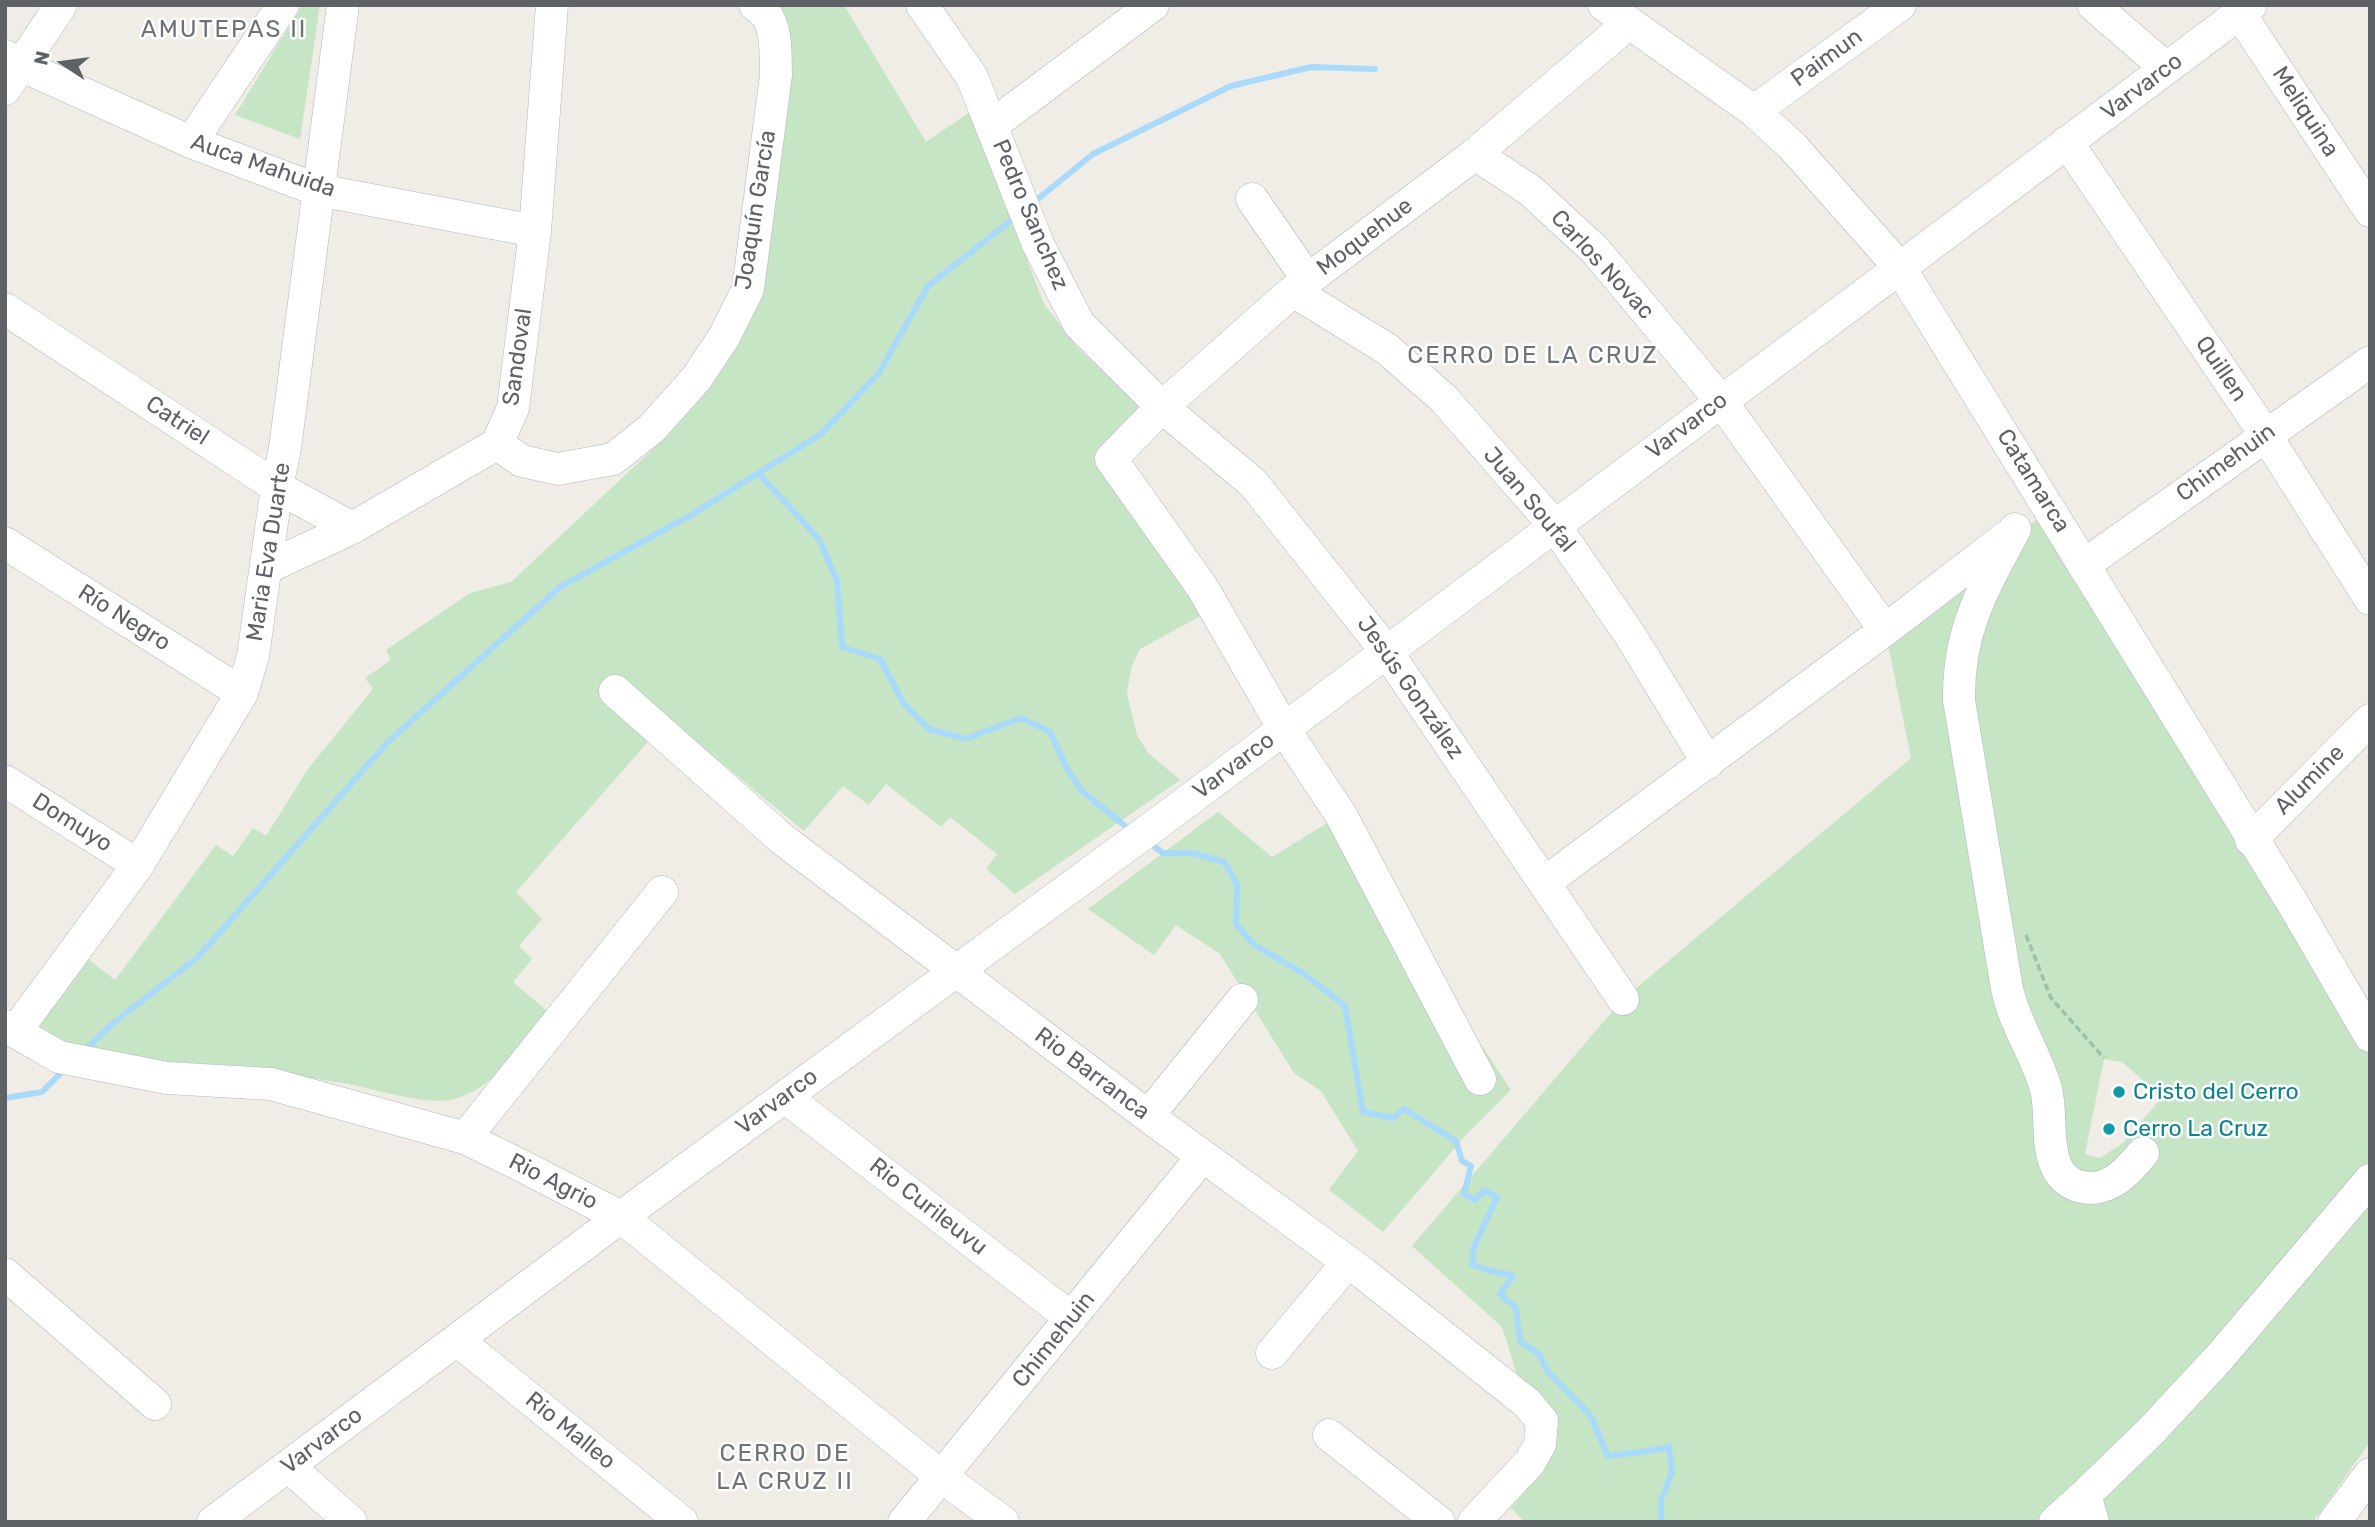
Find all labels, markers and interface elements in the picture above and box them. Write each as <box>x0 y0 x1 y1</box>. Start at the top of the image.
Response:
district label: AMUTEPAS II <box>142 16 306 44</box>
street label: Paimun <box>1786 23 1868 93</box>
north arrow <box>28 28 98 98</box>
street label: Varvarco <box>2096 48 2188 126</box>
text: N <box>29 49 55 67</box>
street label: Meliquina <box>2266 62 2344 162</box>
street label: Auca Mahuida <box>187 128 339 204</box>
street label: Joaquín García <box>730 128 782 292</box>
street label: Pedro Sanchez <box>986 136 1074 294</box>
street label: Moquehue <box>1312 192 1418 282</box>
street label: Carlos Novac <box>1544 205 1660 325</box>
street label: Sandoval <box>498 307 538 407</box>
street label: Quillen <box>2189 331 2253 407</box>
district label: CERRO DE LA CRUZ <box>1409 342 1657 370</box>
street label: Varvarco <box>1641 387 1733 465</box>
street label: Catriel <box>140 390 214 452</box>
street label: Chimehuin <box>2171 418 2281 508</box>
street label: Catamarca <box>1990 424 2076 538</box>
street label: Juan Soufal <box>1477 442 1581 558</box>
street label: Maria Eva Duarte <box>241 461 297 643</box>
street label: Río Negro <box>73 579 175 657</box>
street label: Jesús González <box>1351 611 1469 765</box>
street label: Varvarco <box>1188 727 1280 805</box>
street label: Alumine <box>2269 739 2351 821</box>
street label: Domuyo <box>27 788 117 858</box>
street label: Rio Barranca <box>1029 1022 1155 1126</box>
street label: Varvarco <box>731 1063 823 1141</box>
place label: Cristo del Cerro <box>2133 1078 2299 1106</box>
marker: Cristo del Cerro <box>2111 1084 2127 1100</box>
place label: Cerro La Cruz <box>2123 1115 2268 1143</box>
marker: Cerro La Cruz <box>2101 1121 2117 1137</box>
street label: Rio Agrio <box>504 1148 602 1216</box>
street label: Rio Curileuvu <box>864 1152 992 1262</box>
street label: Chimehuin <box>1007 1286 1101 1394</box>
street label: Rio Malleo <box>519 1386 621 1476</box>
street label: Varvarco <box>276 1402 368 1480</box>
district label: CERRO DE LA CRUZ II <box>718 1440 852 1496</box>

